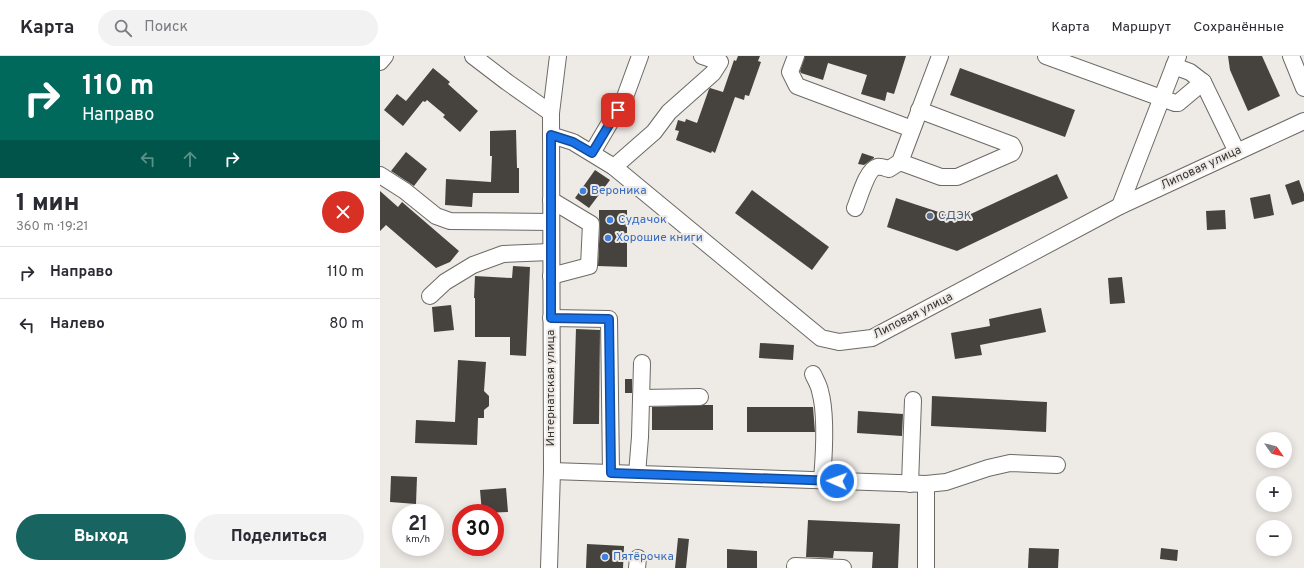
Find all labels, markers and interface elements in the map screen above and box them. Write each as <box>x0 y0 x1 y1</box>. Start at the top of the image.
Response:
search box <box>98 10 378 46</box>
text: Карта <box>20 16 74 40</box>
icon: search <box>112 17 134 39</box>
text: Поиск <box>144 18 188 37</box>
text: Карта <box>1051 19 1090 36</box>
text: Маршрут <box>1112 19 1171 36</box>
text: Сохранённые <box>1193 19 1284 36</box>
text: 110 m <box>82 69 154 105</box>
icon: right <box>16 72 68 124</box>
pin <box>601 93 635 127</box>
icon: arrive <box>607 99 629 121</box>
text: Направо <box>82 104 154 127</box>
street label: Липовая улица <box>1158 142 1244 194</box>
icon: left <box>137 148 159 170</box>
icon: ahead <box>179 148 201 170</box>
icon: right <box>221 148 243 170</box>
place label: Вероника <box>591 183 647 199</box>
marker: Вероника <box>578 186 588 196</box>
text: 1 мин <box>16 189 79 219</box>
button: close <box>322 191 364 233</box>
place label: СДЭК <box>938 208 972 224</box>
marker: СДЭК <box>925 211 935 221</box>
place label: Судачок <box>618 212 667 228</box>
marker: Судачок <box>605 215 615 225</box>
text: 360 m · 19:21 <box>16 219 88 235</box>
place label: Хорошие книги <box>616 230 703 246</box>
marker: Хорошие книги <box>603 233 613 243</box>
icon: right <box>16 262 38 284</box>
text: Направо <box>50 263 113 282</box>
text: 110 m <box>327 263 364 282</box>
street label: Липовая улица <box>870 289 956 343</box>
icon: left <box>16 314 38 336</box>
text: Налево <box>50 315 105 334</box>
text: 80 m <box>329 315 364 334</box>
street label: Интернатская улица <box>543 330 559 446</box>
north arrow <box>1256 432 1292 468</box>
map controls <box>1256 432 1292 556</box>
position arrow <box>816 460 858 502</box>
button: + <box>1256 476 1292 512</box>
speed limit sign: 30 <box>452 504 504 556</box>
text: 21 <box>408 512 428 538</box>
button: Выход <box>16 514 186 560</box>
button: Поделиться <box>194 514 364 560</box>
button: − <box>1256 520 1292 556</box>
text: km/h <box>406 533 430 546</box>
place label: Пятёрочка <box>613 549 674 565</box>
marker: Пятёрочка <box>600 552 610 562</box>

